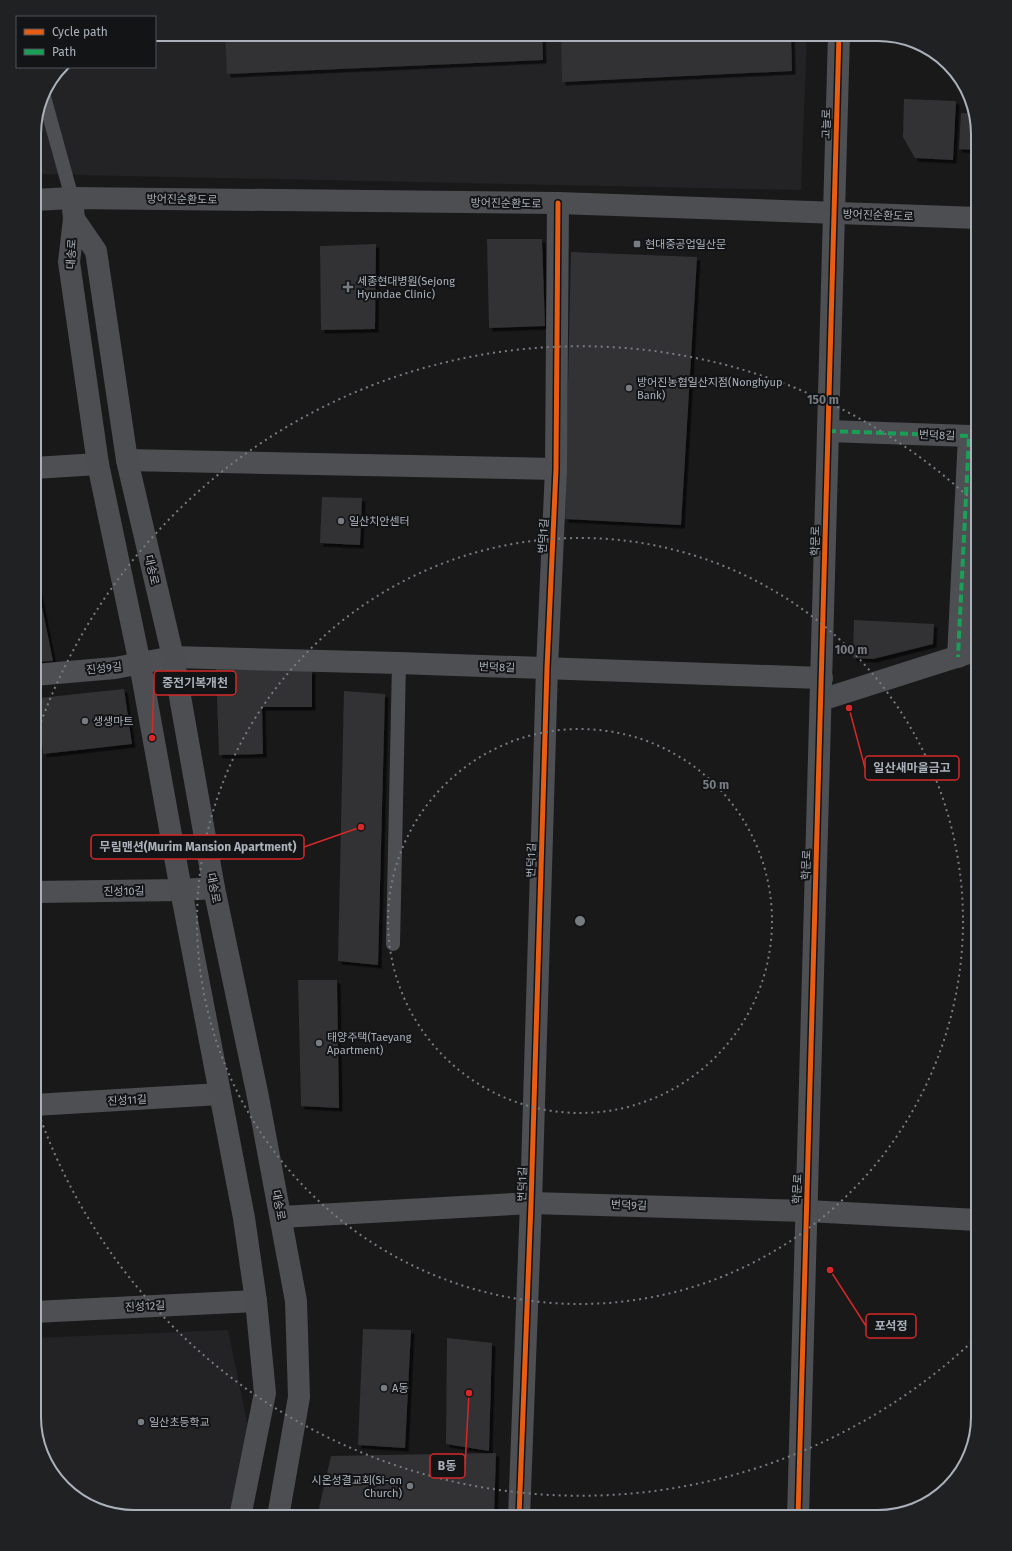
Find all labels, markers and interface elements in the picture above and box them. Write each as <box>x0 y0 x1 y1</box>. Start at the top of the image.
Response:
legend <box>16 16 156 68</box>
text: Cycle path <box>52 25 108 39</box>
text: Path <box>52 45 76 59</box>
street label: 고늘로 <box>820 109 833 139</box>
street label: 방어진순환도로 <box>146 192 218 207</box>
street label: 방어진순환도로 <box>470 196 542 211</box>
street label: 방어진순환도로 <box>842 208 914 223</box>
place label: 현대중공업일산문 <box>645 238 726 251</box>
street label: 대송로 <box>64 239 79 270</box>
marker: 현대중공업일산문 <box>632 239 642 249</box>
place label: 세종현대병원(Sejong Hyundae Clinic) <box>357 275 455 301</box>
marker: 세종현대병원(Sejong Hyundae Clinic) <box>342 281 354 293</box>
place label: 방어진농협일산지점(Nonghyup Bank) <box>637 376 782 402</box>
marker: 방어진농협일산지점(Nonghyup Bank) <box>624 383 634 393</box>
text: 150 m <box>807 393 839 407</box>
street label: 번덕8길 <box>919 428 955 443</box>
place label: 일산치안센터 <box>349 515 410 528</box>
marker: 일산치안센터 <box>336 516 346 526</box>
street label: 번덕1길 <box>536 518 551 554</box>
street label: 학문로 <box>809 526 822 556</box>
street label: 대송로 <box>142 554 161 586</box>
text: 100 m <box>835 643 867 657</box>
street label: 진성9길 <box>85 660 123 677</box>
street label: 번덕8길 <box>479 660 515 675</box>
callout: 중전기복개천 <box>154 671 236 695</box>
text: 중전기복개천 <box>162 676 228 690</box>
place label: 생생마트 <box>93 715 133 728</box>
marker: 생생마트 <box>80 716 90 726</box>
callout: 일산새마을금고 <box>865 756 959 780</box>
text: 일산새마을금고 <box>873 761 951 775</box>
text: 50 m <box>703 778 729 792</box>
callout: 무림맨션(Murim Mansion Apartment) <box>91 835 304 859</box>
text: 무림맨션(Murim Mansion Apartment) <box>100 840 296 854</box>
street label: 번덕1길 <box>524 842 539 878</box>
street label: 학문로 <box>799 850 814 880</box>
street label: 대송로 <box>204 872 223 904</box>
street label: 진성10길 <box>103 885 145 898</box>
centre of rings <box>573 914 587 928</box>
place label: 태양주택(Taeyang Apartment) <box>327 1031 412 1057</box>
marker: 태양주택(Taeyang Apartment) <box>314 1038 324 1048</box>
street label: 진성11길 <box>107 1093 147 1108</box>
street label: 번덕1길 <box>515 1166 530 1202</box>
street label: 학문로 <box>790 1174 805 1204</box>
street label: 대송로 <box>269 1189 288 1221</box>
street label: 번덕9길 <box>611 1198 647 1213</box>
street label: 진성12길 <box>124 1299 166 1314</box>
callout: 포석정 <box>866 1314 916 1338</box>
text: 포석정 <box>874 1319 908 1333</box>
place label: A동 <box>392 1382 408 1395</box>
marker: A동 <box>379 1383 389 1393</box>
place label: 일산초등학교 <box>149 1416 210 1429</box>
marker: 일산초등학교 <box>136 1417 146 1427</box>
callout: B동 <box>430 1454 465 1478</box>
text: B동 <box>438 1459 456 1473</box>
place label: 시온성결교회(Si-on Church) <box>311 1474 402 1500</box>
marker: 시온성결교회(Si-on Church) <box>405 1481 415 1491</box>

